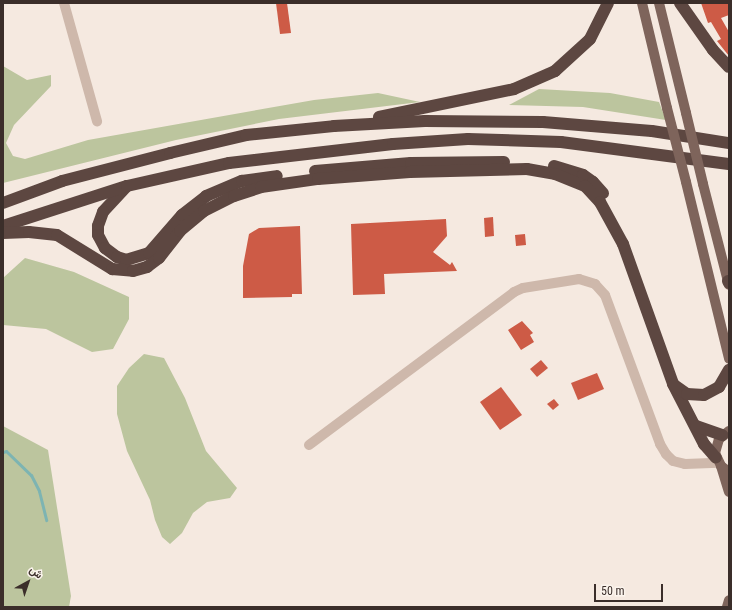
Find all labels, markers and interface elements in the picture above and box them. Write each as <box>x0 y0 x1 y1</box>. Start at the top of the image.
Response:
north arrow <box>8 562 48 602</box>
text: ش <box>27 563 45 582</box>
scale bar <box>596 576 665 602</box>
text: 50 m <box>601 584 625 598</box>

